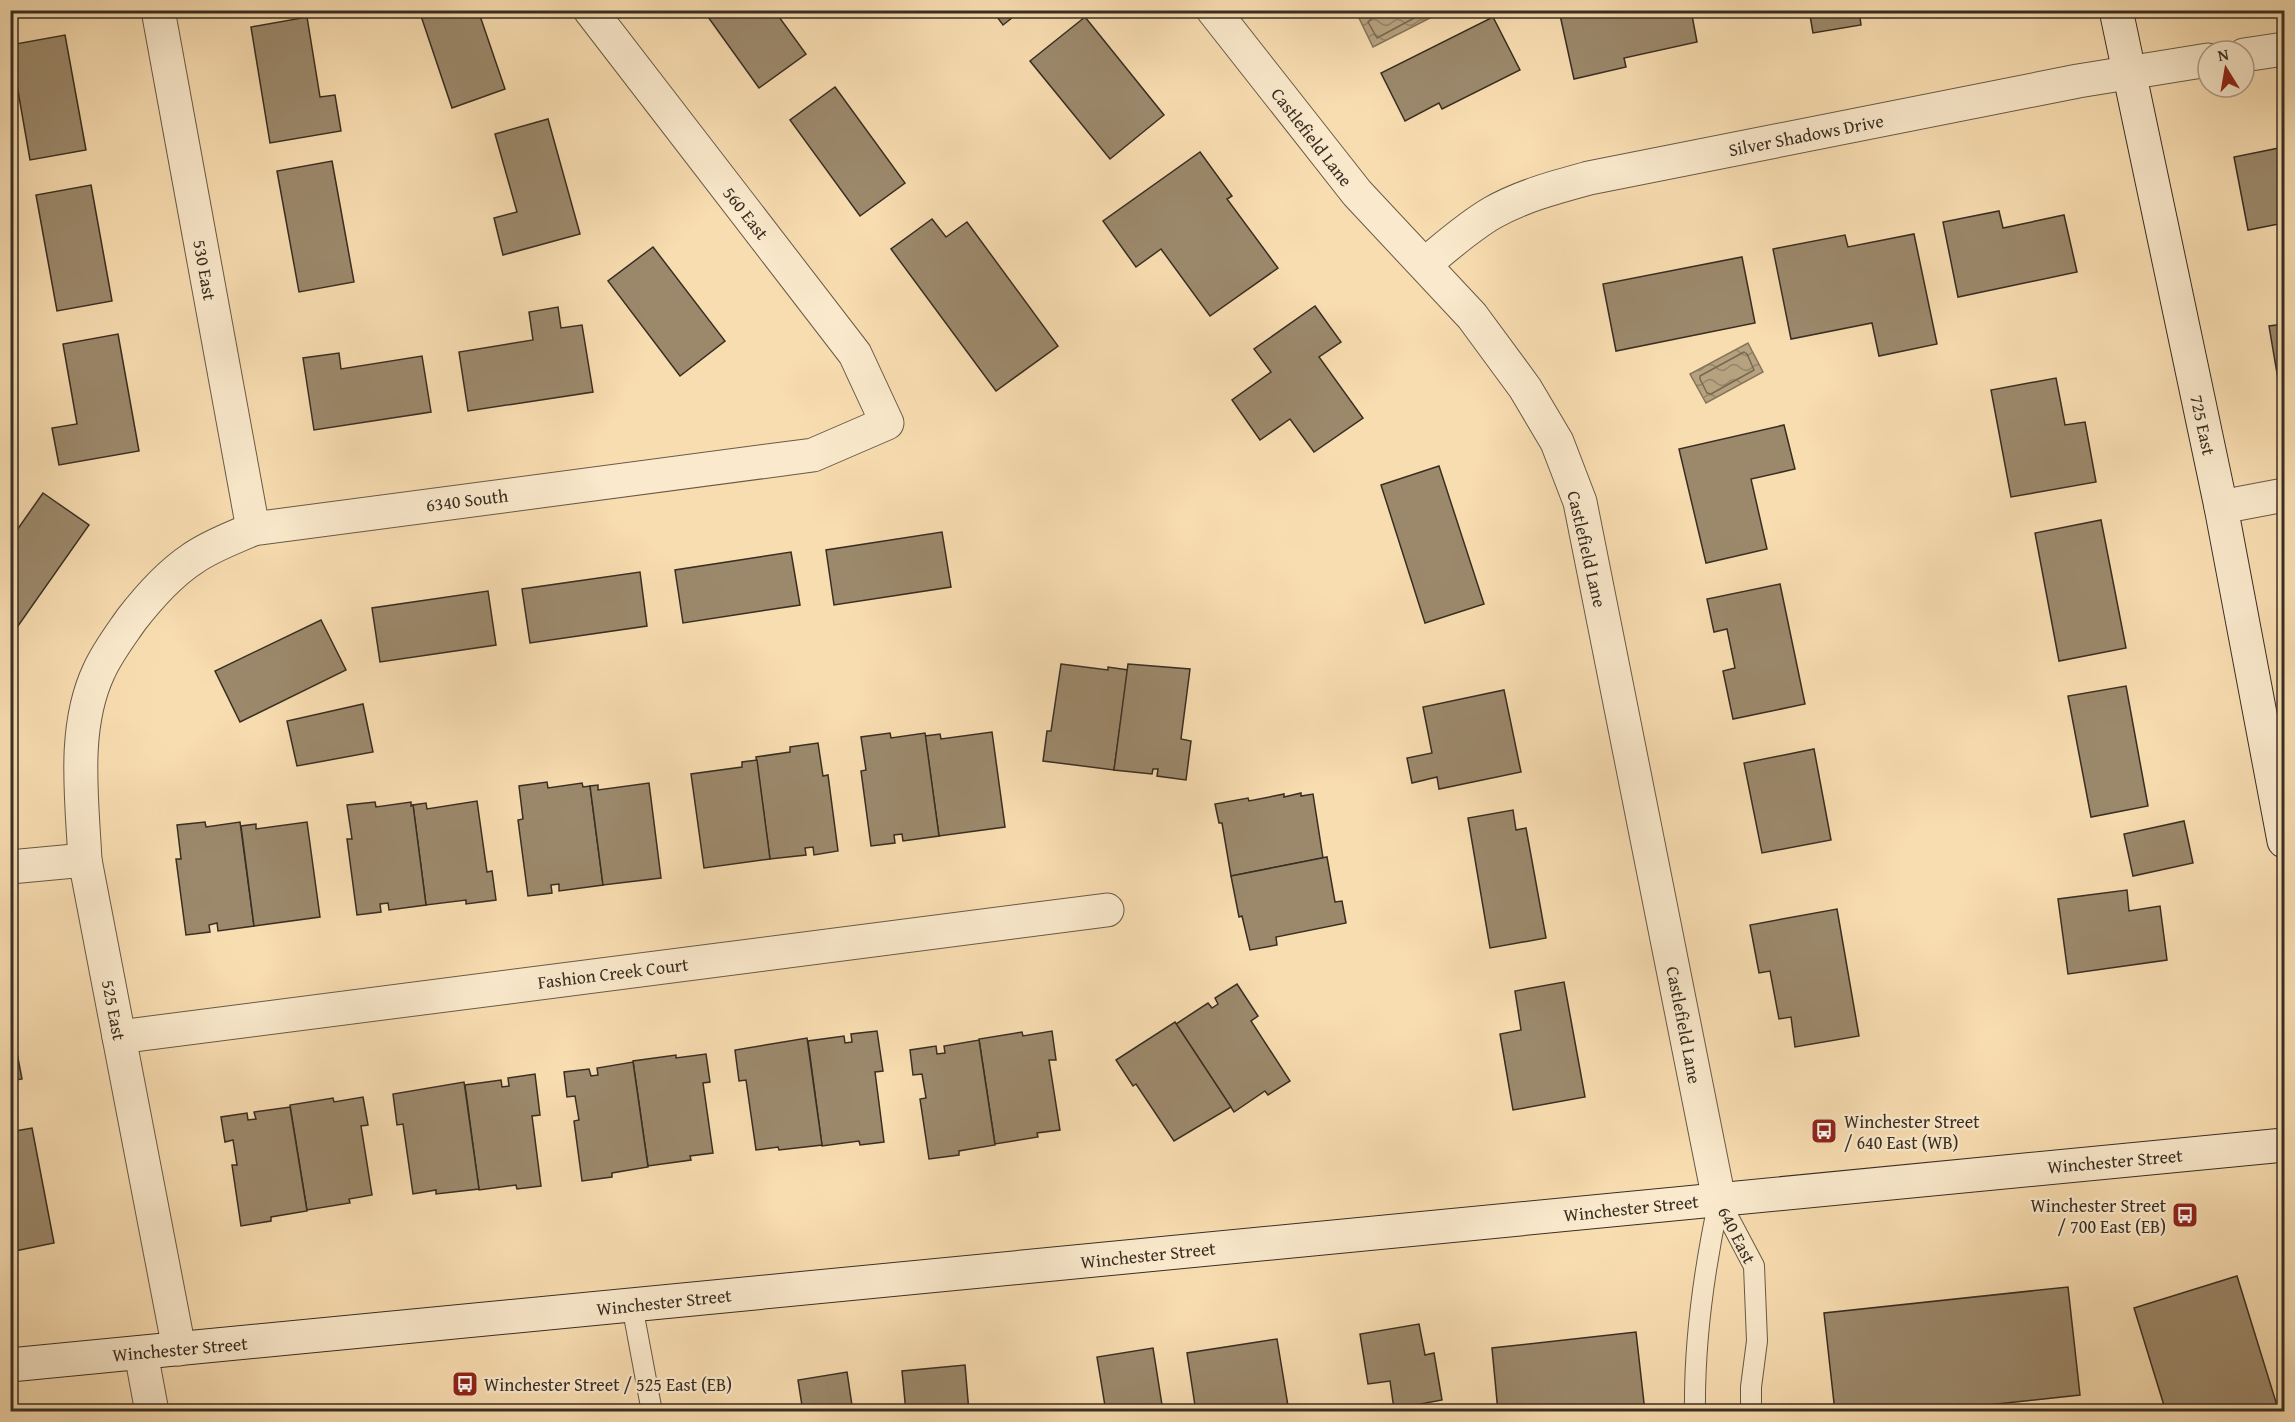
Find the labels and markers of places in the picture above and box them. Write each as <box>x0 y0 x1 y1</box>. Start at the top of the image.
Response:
place label: Winchester Street / 640 East (WB) <box>1844 1108 1980 1156</box>
bus stop icon: Winchester Street / 640 East (WB) <box>1809 1116 1839 1146</box>
place label: Winchester Street / 700 East (EB) <box>2030 1192 2167 1240</box>
bus stop icon: Winchester Street / 700 East (EB) <box>2170 1200 2200 1230</box>
bus stop icon: Winchester Street / 525 East (EB) <box>450 1369 480 1399</box>
place label: Winchester Street / 525 East (EB) <box>484 1371 732 1398</box>

